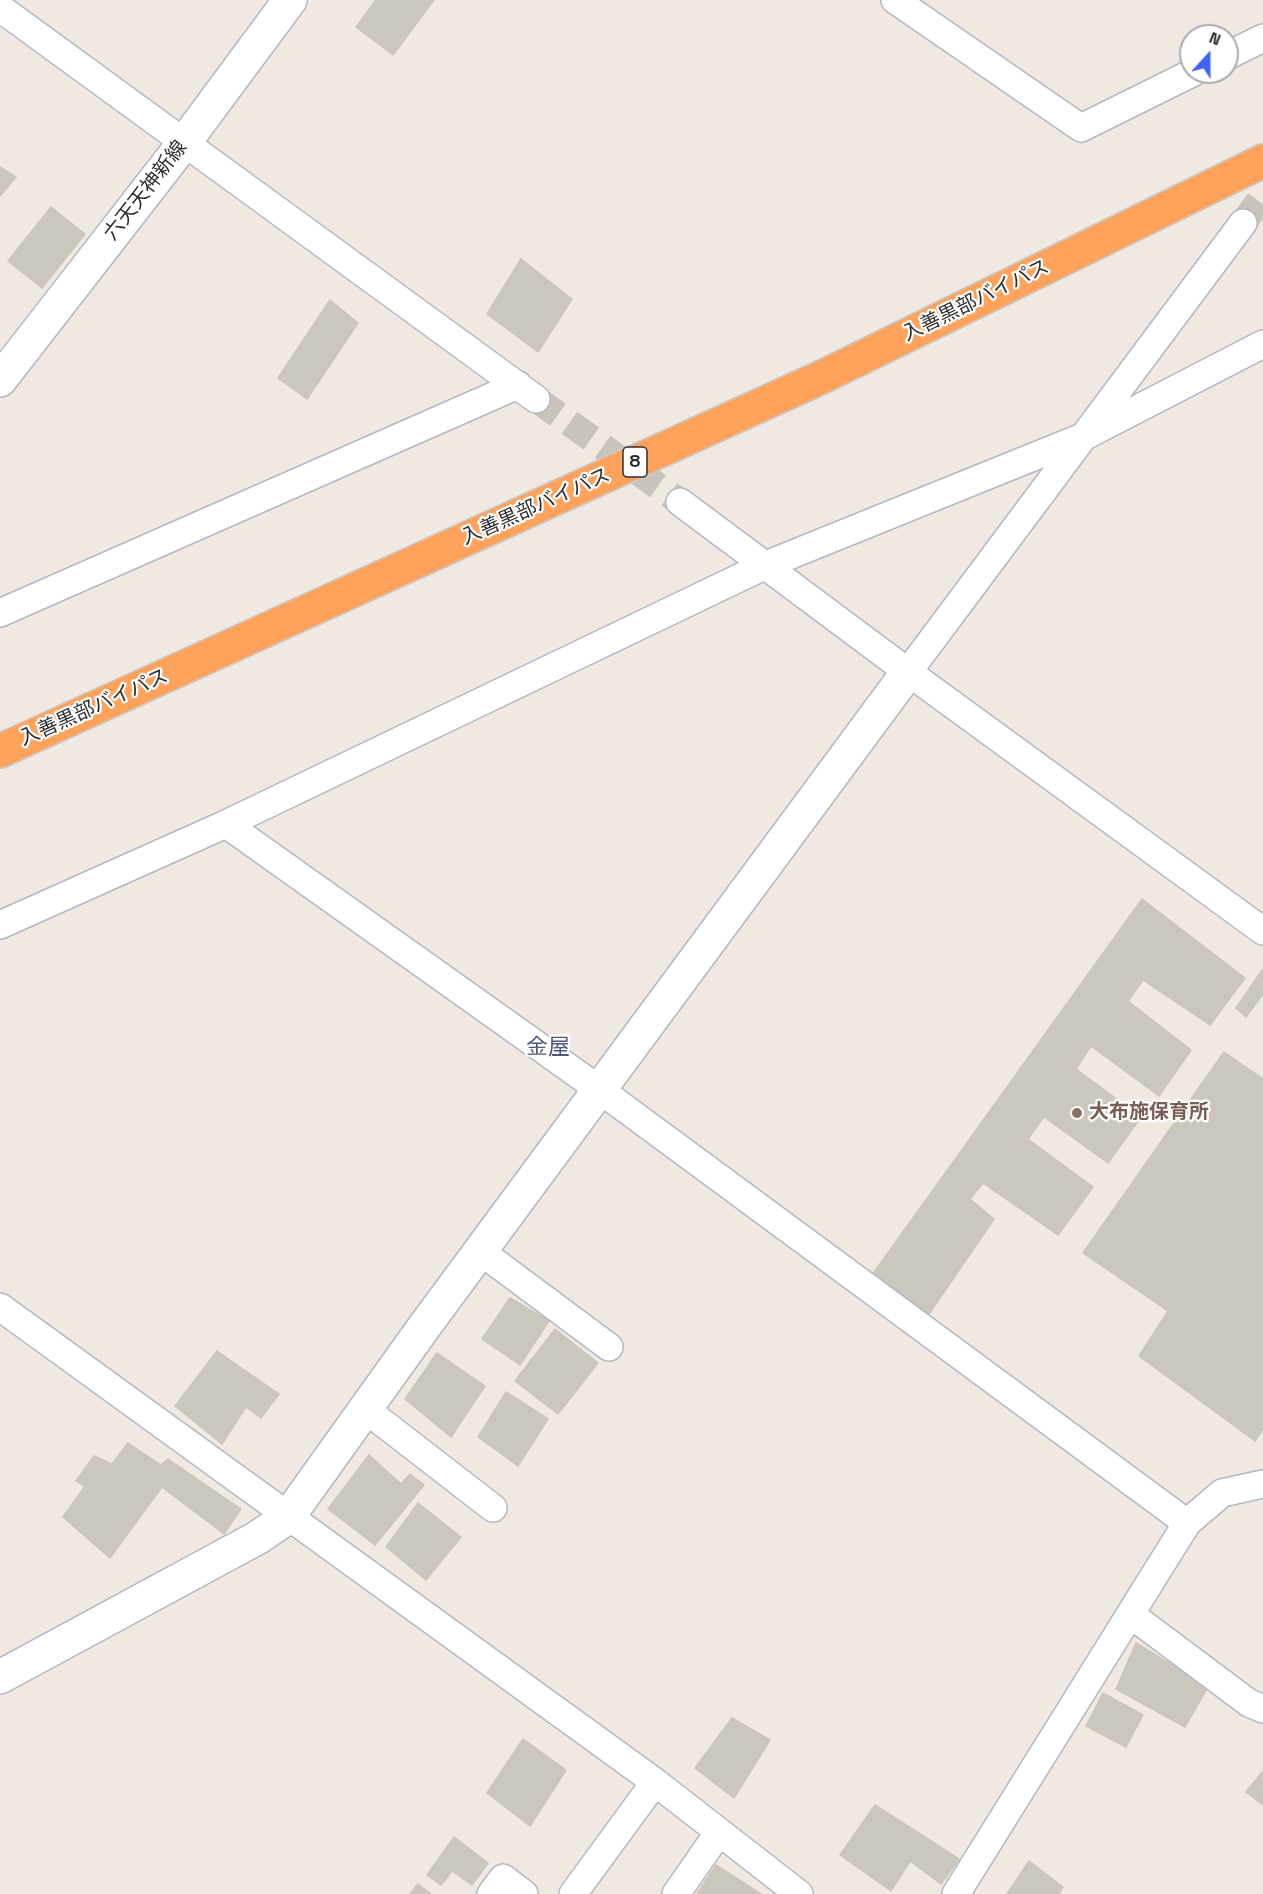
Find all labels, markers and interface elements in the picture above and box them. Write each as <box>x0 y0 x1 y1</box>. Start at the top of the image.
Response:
north arrow <box>1179 24 1239 84</box>
text: N <box>1206 27 1224 50</box>
street label: 六天天神新線 <box>100 136 192 246</box>
street label: 入善黒部バイパス <box>899 255 1053 347</box>
road number: 8 <box>623 447 647 477</box>
street label: 入善黒部バイパス <box>458 463 614 551</box>
street label: 入善黒部バイパス <box>16 664 172 752</box>
district label: 金屋 <box>526 1035 570 1061</box>
place label: 大布施保育所 <box>1089 1101 1209 1125</box>
marker: 大布施保育所 <box>1070 1106 1084 1120</box>

